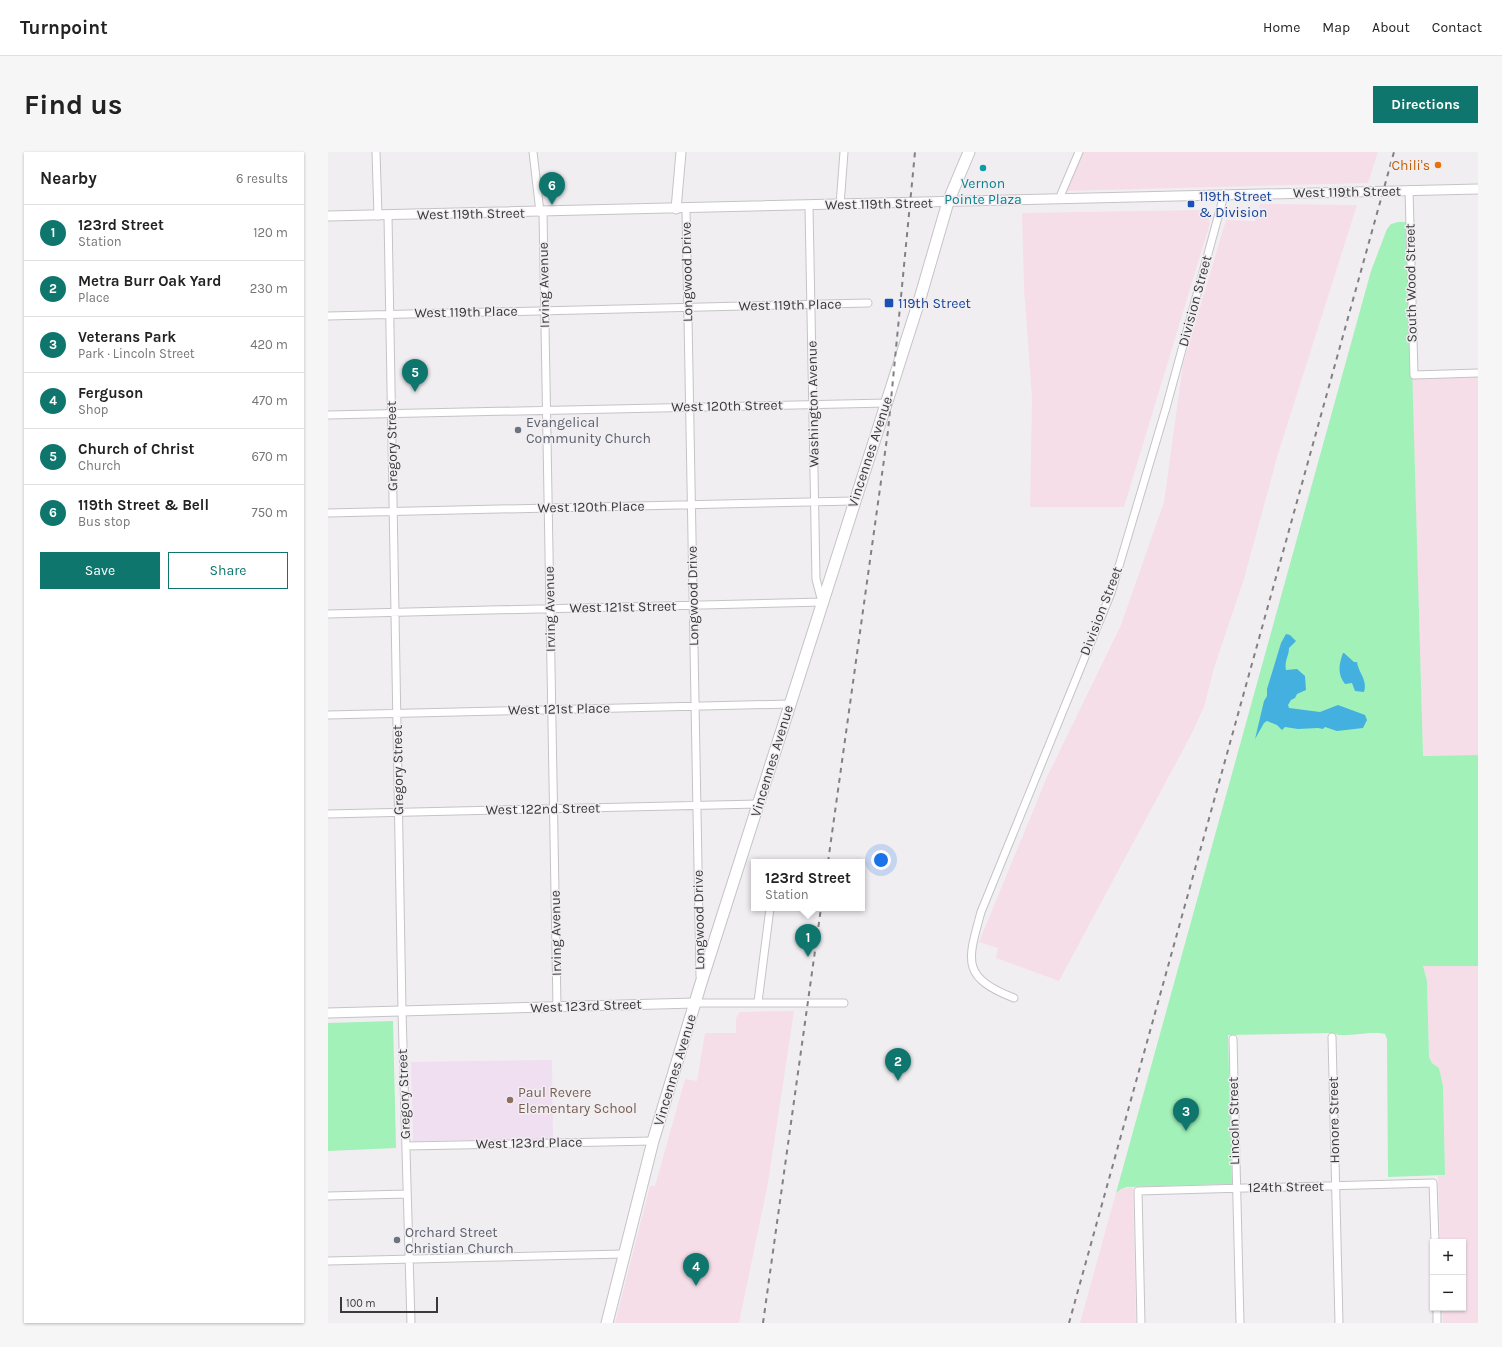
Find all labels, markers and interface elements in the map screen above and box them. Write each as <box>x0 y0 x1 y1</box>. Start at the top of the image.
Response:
text: Turnpoint <box>20 17 108 39</box>
text: Home <box>1263 19 1300 36</box>
text: Map <box>1322 19 1350 36</box>
text: About <box>1372 19 1410 36</box>
text: Contact <box>1432 19 1482 36</box>
button: Directions <box>1373 86 1478 123</box>
text: Find us <box>24 88 123 121</box>
place label: Chili's <box>1391 157 1430 174</box>
marker: Chili's <box>1433 160 1443 170</box>
marker: Vernon Pointe Plaza <box>978 163 988 173</box>
text: Nearby <box>40 168 97 188</box>
text: 6 results <box>236 171 288 186</box>
pin: 6 <box>539 172 565 205</box>
place label: Vernon Pointe Plaza <box>944 175 1022 208</box>
street label: West 119th Street <box>1293 183 1401 201</box>
place label: 119th Street & Division <box>1199 188 1272 221</box>
street label: West 119th Street <box>825 195 933 213</box>
marker: 119th Street & Division <box>1186 199 1196 209</box>
street label: West 119th Street <box>417 205 525 223</box>
text: 123rd Street <box>78 216 164 234</box>
street label: Longwood Drive <box>678 222 696 322</box>
street label: South Wood Street <box>1401 223 1421 343</box>
text: 1 <box>51 225 55 240</box>
text: 120 m <box>253 225 288 240</box>
text: Station <box>78 234 122 249</box>
street label: Irving Avenue <box>535 242 553 328</box>
street label: Division Street <box>1175 253 1215 349</box>
text: Metra Burr Oak Yard <box>78 272 221 290</box>
text: 2 <box>49 281 57 296</box>
text: 230 m <box>250 281 288 296</box>
text: Place <box>78 290 109 305</box>
place label: 119th Street <box>898 295 971 312</box>
street label: West 119th Place <box>738 296 842 314</box>
marker: 119th Street <box>883 297 895 309</box>
street label: West 119th Place <box>414 303 518 321</box>
text: Veterans Park <box>78 328 176 346</box>
text: 3 <box>49 337 57 352</box>
text: 420 m <box>250 337 288 352</box>
street label: Washington Avenue <box>803 340 823 468</box>
text: Park · Lincoln Street <box>78 346 195 361</box>
pin: 5 <box>402 359 428 392</box>
text: Ferguson <box>78 384 143 402</box>
text: 4 <box>49 393 57 408</box>
text: 470 m <box>252 393 288 408</box>
street label: Vincennes Avenue <box>844 394 896 510</box>
street label: West 120th Street <box>671 397 783 415</box>
street label: Gregory Street <box>383 401 401 491</box>
text: Shop <box>78 402 108 417</box>
place label: Evangelical Community Church <box>526 414 651 447</box>
marker: Evangelical Community Church <box>513 425 523 435</box>
text: Church of Christ <box>78 440 195 458</box>
text: 5 <box>49 449 57 464</box>
text: 670 m <box>251 449 288 464</box>
text: Church <box>78 458 121 473</box>
text: 119th Street & Bell <box>78 496 209 514</box>
street label: West 120th Place <box>537 498 645 516</box>
text: 6 <box>49 505 57 520</box>
text: 750 m <box>252 505 288 520</box>
text: Bus stop <box>78 514 130 529</box>
street label: Longwood Drive <box>684 546 702 646</box>
button: Save <box>40 552 160 589</box>
button: Share <box>168 552 288 589</box>
street label: Division Street <box>1076 564 1126 658</box>
street label: Irving Avenue <box>541 566 559 652</box>
street label: West 121st Street <box>569 598 677 616</box>
street label: West 121st Place <box>508 700 610 718</box>
street label: Vincennes Avenue <box>747 703 797 819</box>
street label: Gregory Street <box>389 725 407 815</box>
street label: West 122nd Street <box>486 800 600 818</box>
your location <box>871 850 891 870</box>
popup <box>751 859 865 911</box>
text: 123rd Street <box>765 869 851 887</box>
street label: Longwood Drive <box>690 870 708 970</box>
text: Station <box>765 887 809 902</box>
street label: Irving Avenue <box>547 890 565 976</box>
pin: 1 <box>795 924 821 957</box>
street label: West 123rd Street <box>530 996 642 1016</box>
street label: Vincennes Avenue <box>650 1012 700 1128</box>
pin: 2 <box>885 1048 911 1081</box>
street label: Gregory Street <box>394 1049 414 1139</box>
street label: Honore Street <box>1325 1076 1343 1164</box>
street label: Lincoln Street <box>1225 1077 1243 1165</box>
place label: Paul Revere Elementary School <box>518 1084 637 1117</box>
marker: Paul Revere Elementary School <box>505 1095 515 1105</box>
pin: 3 <box>1173 1098 1199 1131</box>
street label: West 123rd Place <box>476 1134 582 1152</box>
street label: 124th Street <box>1248 1178 1324 1196</box>
place label: Orchard Street Christian Church <box>405 1224 514 1257</box>
marker: Orchard Street Christian Church <box>392 1235 402 1245</box>
map controls <box>1430 1239 1466 1311</box>
button: + <box>1430 1239 1466 1275</box>
pin: 4 <box>683 1253 709 1286</box>
button: − <box>1430 1275 1466 1311</box>
scale bar <box>340 1295 438 1314</box>
text: 100 m <box>346 1297 376 1310</box>

